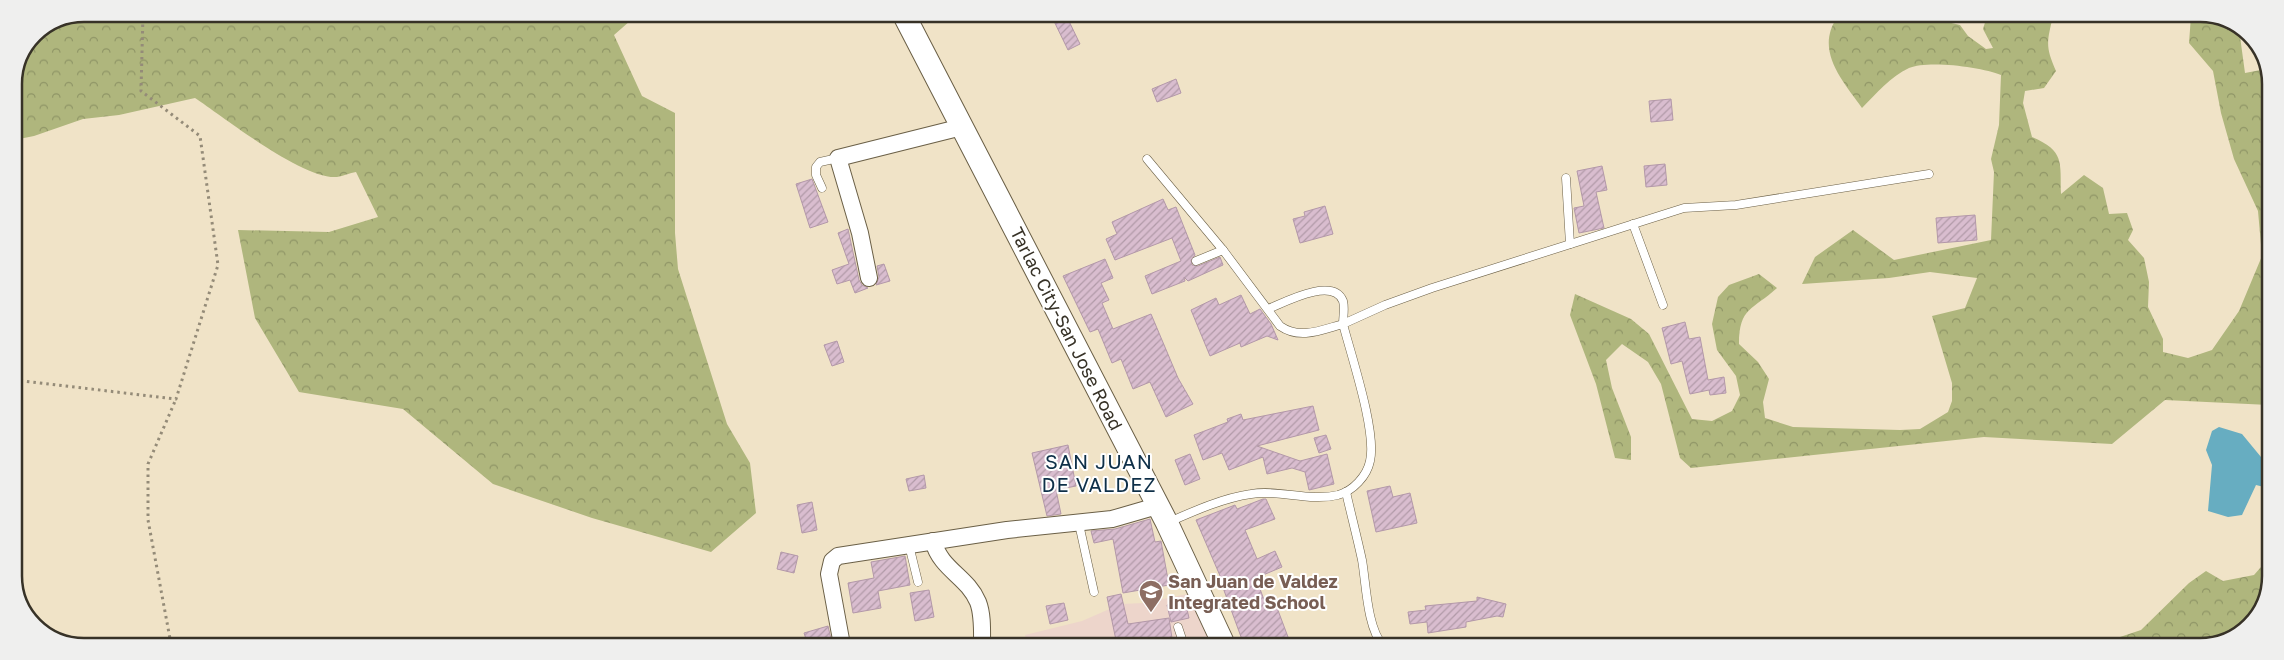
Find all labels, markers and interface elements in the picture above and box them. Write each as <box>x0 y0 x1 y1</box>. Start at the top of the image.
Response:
street label: Tarlac City-San Jose Road <box>1006 223 1128 434</box>
district label: SAN JUAN DE VALDEZ <box>1042 449 1156 496</box>
place label: San Juan de Valdez Integrated School <box>1168 570 1338 613</box>
school or university icon: San Juan de Valdez Integrated School <box>1138 579 1164 613</box>

